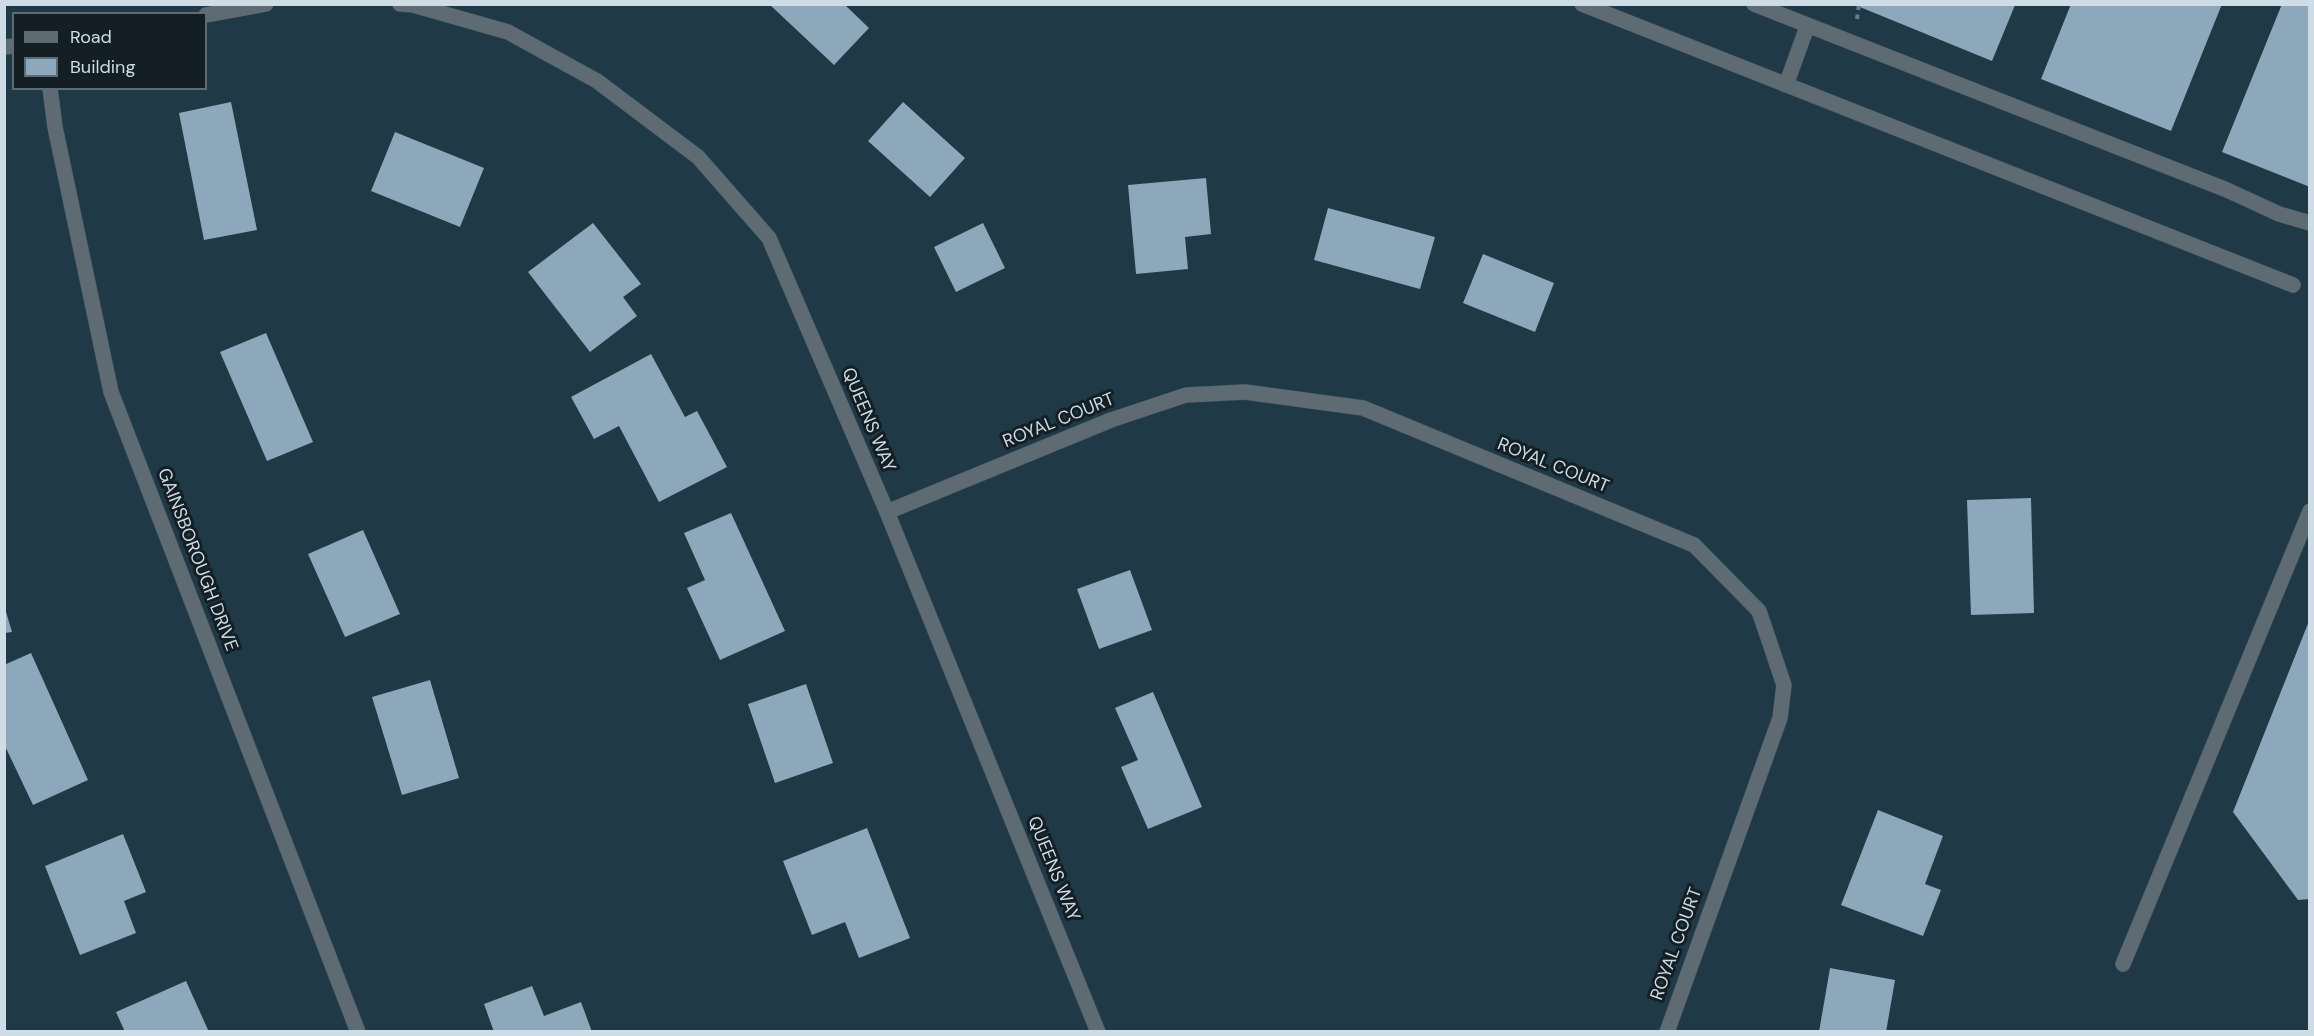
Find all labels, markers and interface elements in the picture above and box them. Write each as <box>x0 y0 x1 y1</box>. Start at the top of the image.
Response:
legend <box>12 12 207 90</box>
text: Road <box>70 25 112 49</box>
text: Building <box>70 55 135 79</box>
street label: QUEENS WAY <box>836 365 900 475</box>
street label: ROYAL COURT <box>1000 389 1118 453</box>
street label: ROYAL COURT <box>1494 434 1612 498</box>
street label: GAINSBOROUGH DRIVE <box>152 466 242 654</box>
street label: QUEENS WAY <box>1022 814 1084 924</box>
street label: ROYAL COURT <box>1647 885 1707 1003</box>

